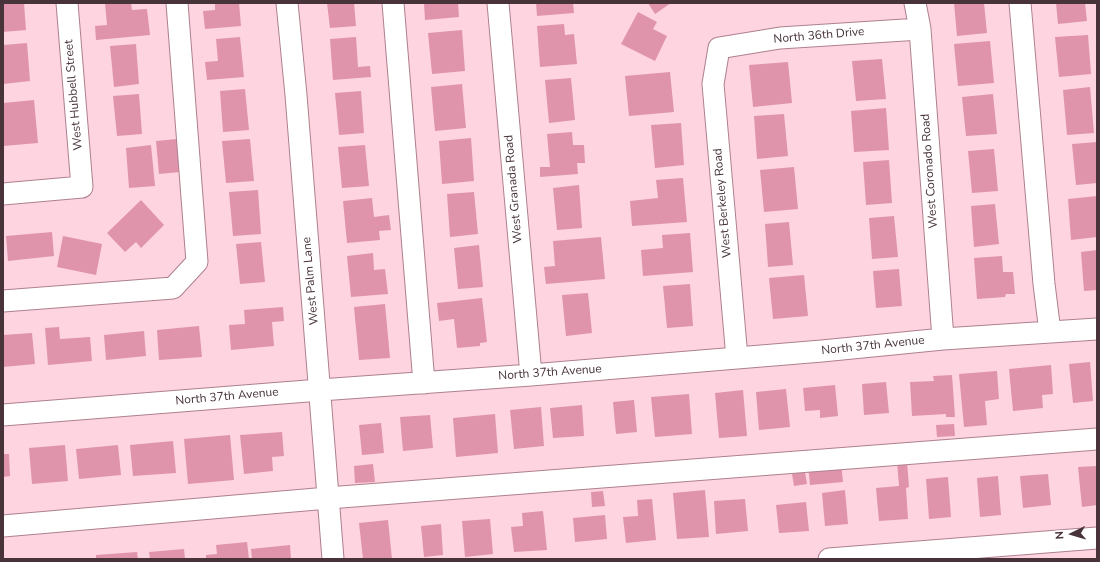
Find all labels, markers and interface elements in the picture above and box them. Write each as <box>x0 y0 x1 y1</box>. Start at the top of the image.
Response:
street label: North 36th Drive <box>773 25 865 47</box>
street label: West Hubbell Street <box>62 39 86 151</box>
street label: West Coronado Road <box>919 113 941 229</box>
street label: West Granada Road <box>502 134 526 244</box>
street label: West Berkeley Road <box>711 148 735 258</box>
street label: West Palm Lane <box>300 236 322 326</box>
street label: North 37th Avenue <box>821 333 925 359</box>
street label: North 37th Avenue <box>498 362 602 384</box>
street label: North 37th Avenue <box>175 385 279 409</box>
north arrow <box>1052 514 1092 554</box>
text: N <box>1052 530 1067 540</box>

